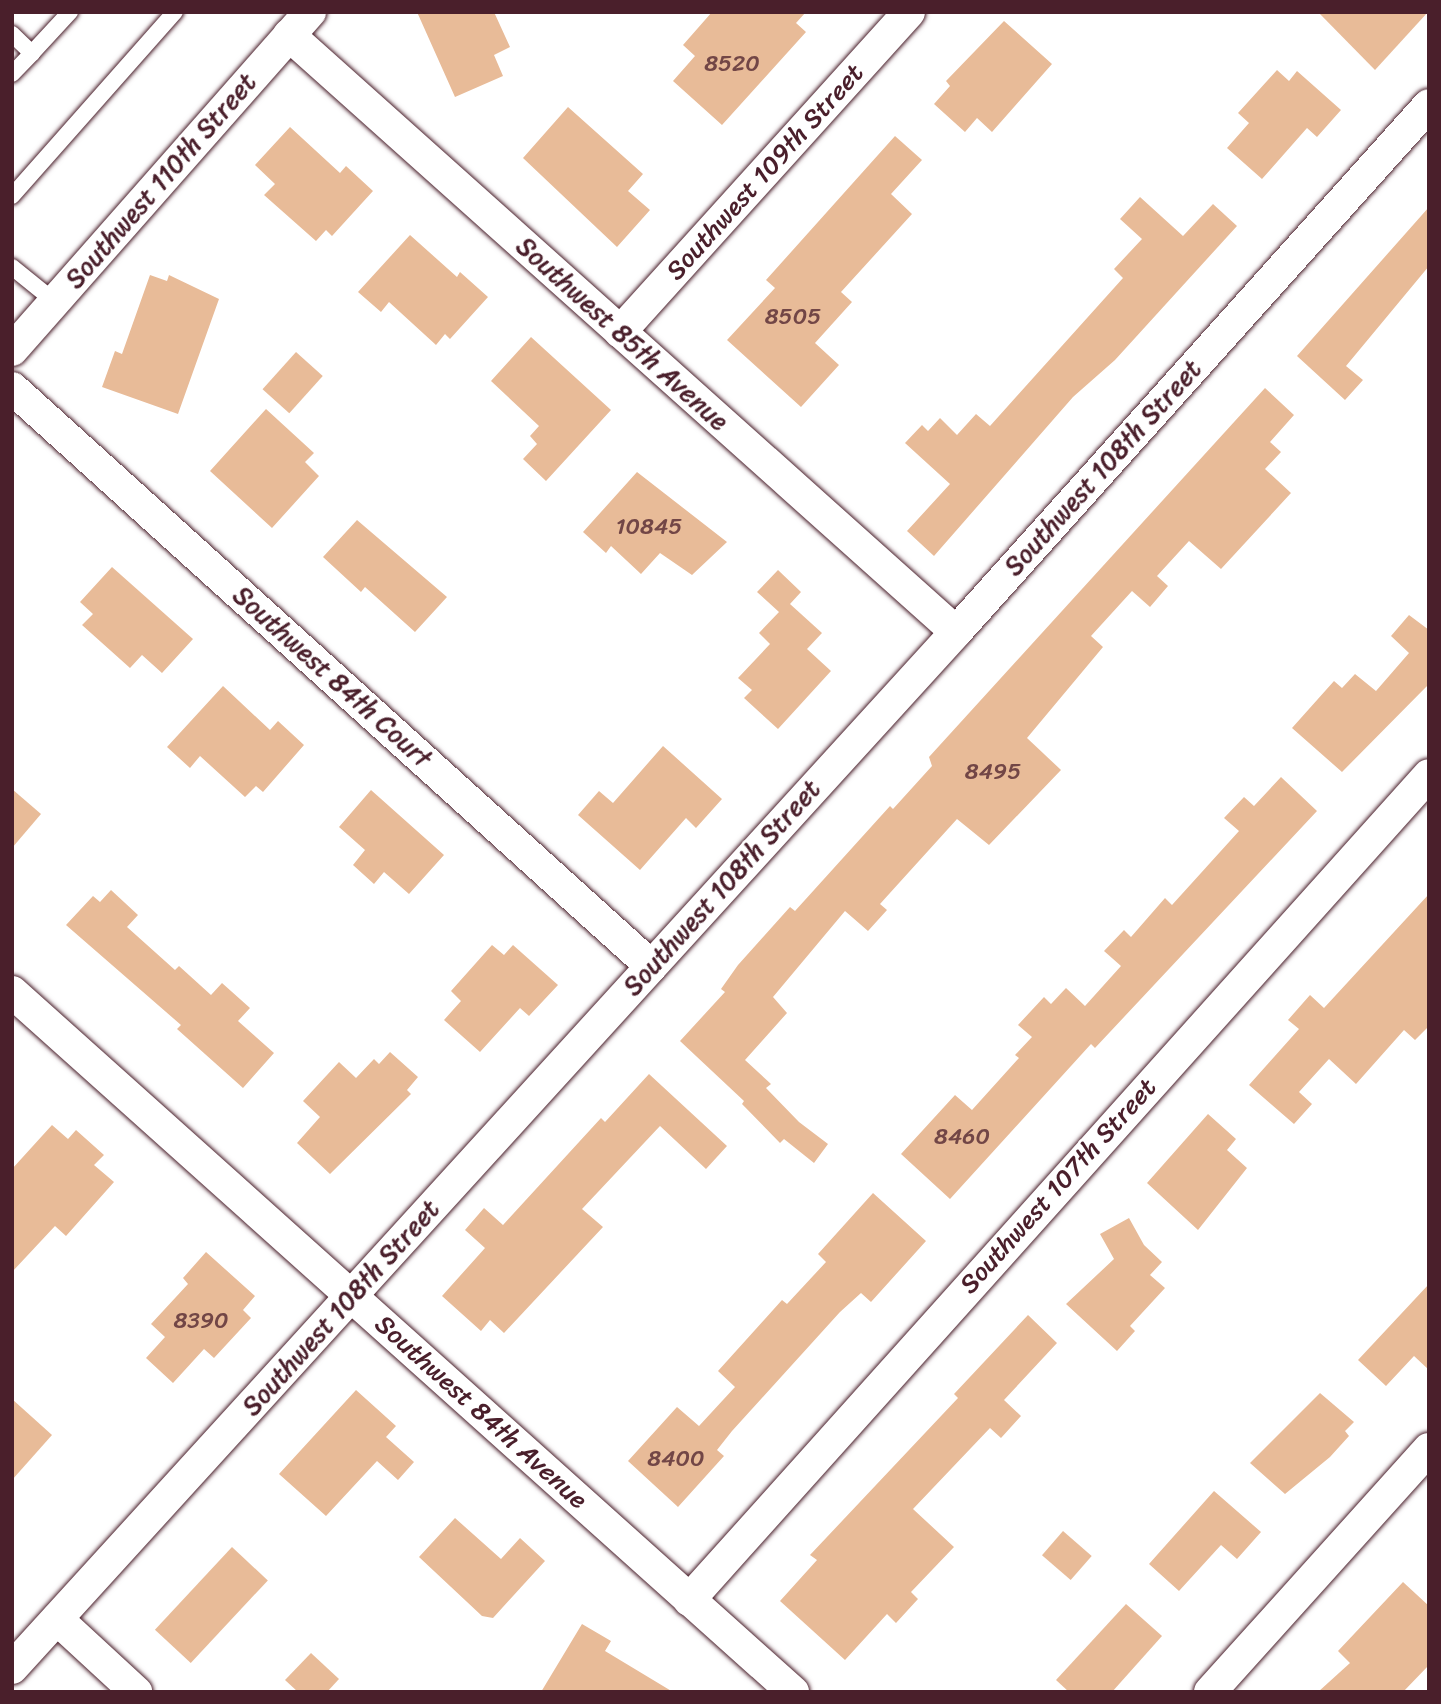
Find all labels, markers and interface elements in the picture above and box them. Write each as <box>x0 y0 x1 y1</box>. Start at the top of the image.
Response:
house number: 8520 <box>704 50 760 78</box>
street label: Southwest 109th Street <box>660 58 870 286</box>
street label: Southwest 110th Street <box>59 67 263 295</box>
street label: Southwest 85th Avenue <box>509 230 735 438</box>
house number: 8505 <box>765 303 821 331</box>
street label: Southwest 108th Street <box>998 354 1208 582</box>
house number: 10845 <box>616 513 682 541</box>
street label: Southwest 84th Court <box>226 579 438 775</box>
house number: 8495 <box>965 758 1021 786</box>
street label: Southwest 108th Street <box>617 774 827 1002</box>
street label: Southwest 107th Street <box>953 1072 1163 1300</box>
house number: 8460 <box>934 1123 990 1151</box>
street label: Southwest 108th Street <box>236 1194 446 1422</box>
house number: 8390 <box>173 1307 229 1335</box>
street label: Southwest 84th Avenue <box>368 1308 594 1516</box>
house number: 8400 <box>647 1445 705 1473</box>

